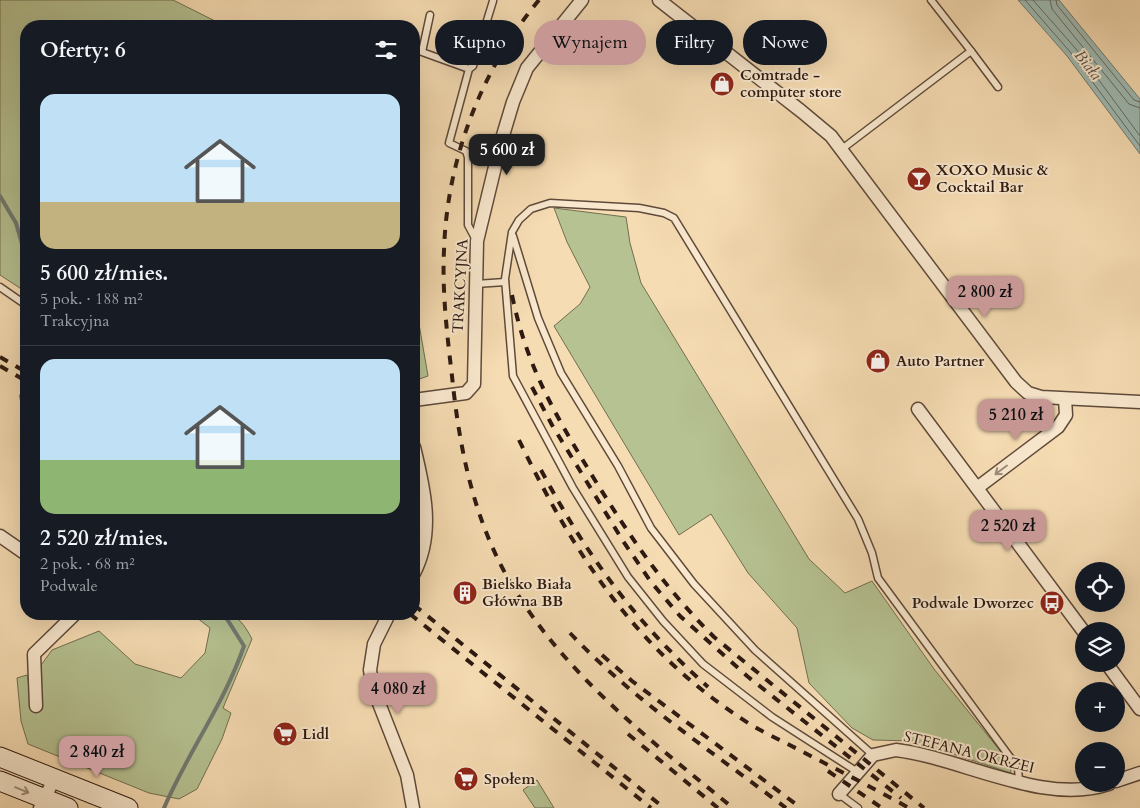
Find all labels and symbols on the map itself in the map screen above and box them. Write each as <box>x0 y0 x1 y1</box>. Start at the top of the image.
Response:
water label: Biała <box>1069 45 1107 85</box>
place label: Comtrade - computer store <box>740 65 842 102</box>
shop icon: Comtrade - computer store <box>709 71 735 97</box>
pin: 5 600 zł <box>455 134 559 176</box>
place label: XOXO Music & Cocktail Bar <box>936 160 1049 197</box>
bar icon: XOXO Music & Cocktail Bar <box>906 166 932 192</box>
street label: TRAKCYJNA <box>448 238 472 334</box>
pin: 2 800 zł <box>933 276 1037 318</box>
shop icon: Auto Partner <box>865 348 891 374</box>
place label: Auto Partner <box>896 351 985 371</box>
pin: 5 210 zł <box>964 398 1068 441</box>
one-way arrow <box>994 465 1008 475</box>
pin: 2 520 zł <box>956 510 1060 552</box>
place label: Bielsko Biała Główna BB <box>482 574 572 611</box>
building icon: Bielsko Biała Główna BB <box>452 580 478 606</box>
bus stop icon: Podwale Dworzec <box>1039 590 1065 616</box>
place label: Podwale Dworzec <box>912 593 1034 613</box>
pin: 4 080 zł <box>346 672 450 715</box>
supermarket icon: Lidl <box>272 721 298 747</box>
place label: Lidl <box>302 724 330 744</box>
street label: STEFANA OKRZEI <box>902 726 1036 778</box>
pin: 2 840 zł <box>45 736 149 778</box>
supermarket icon: Społem <box>453 766 479 792</box>
place label: Społem <box>484 769 535 789</box>
one-way arrow <box>14 786 30 795</box>

